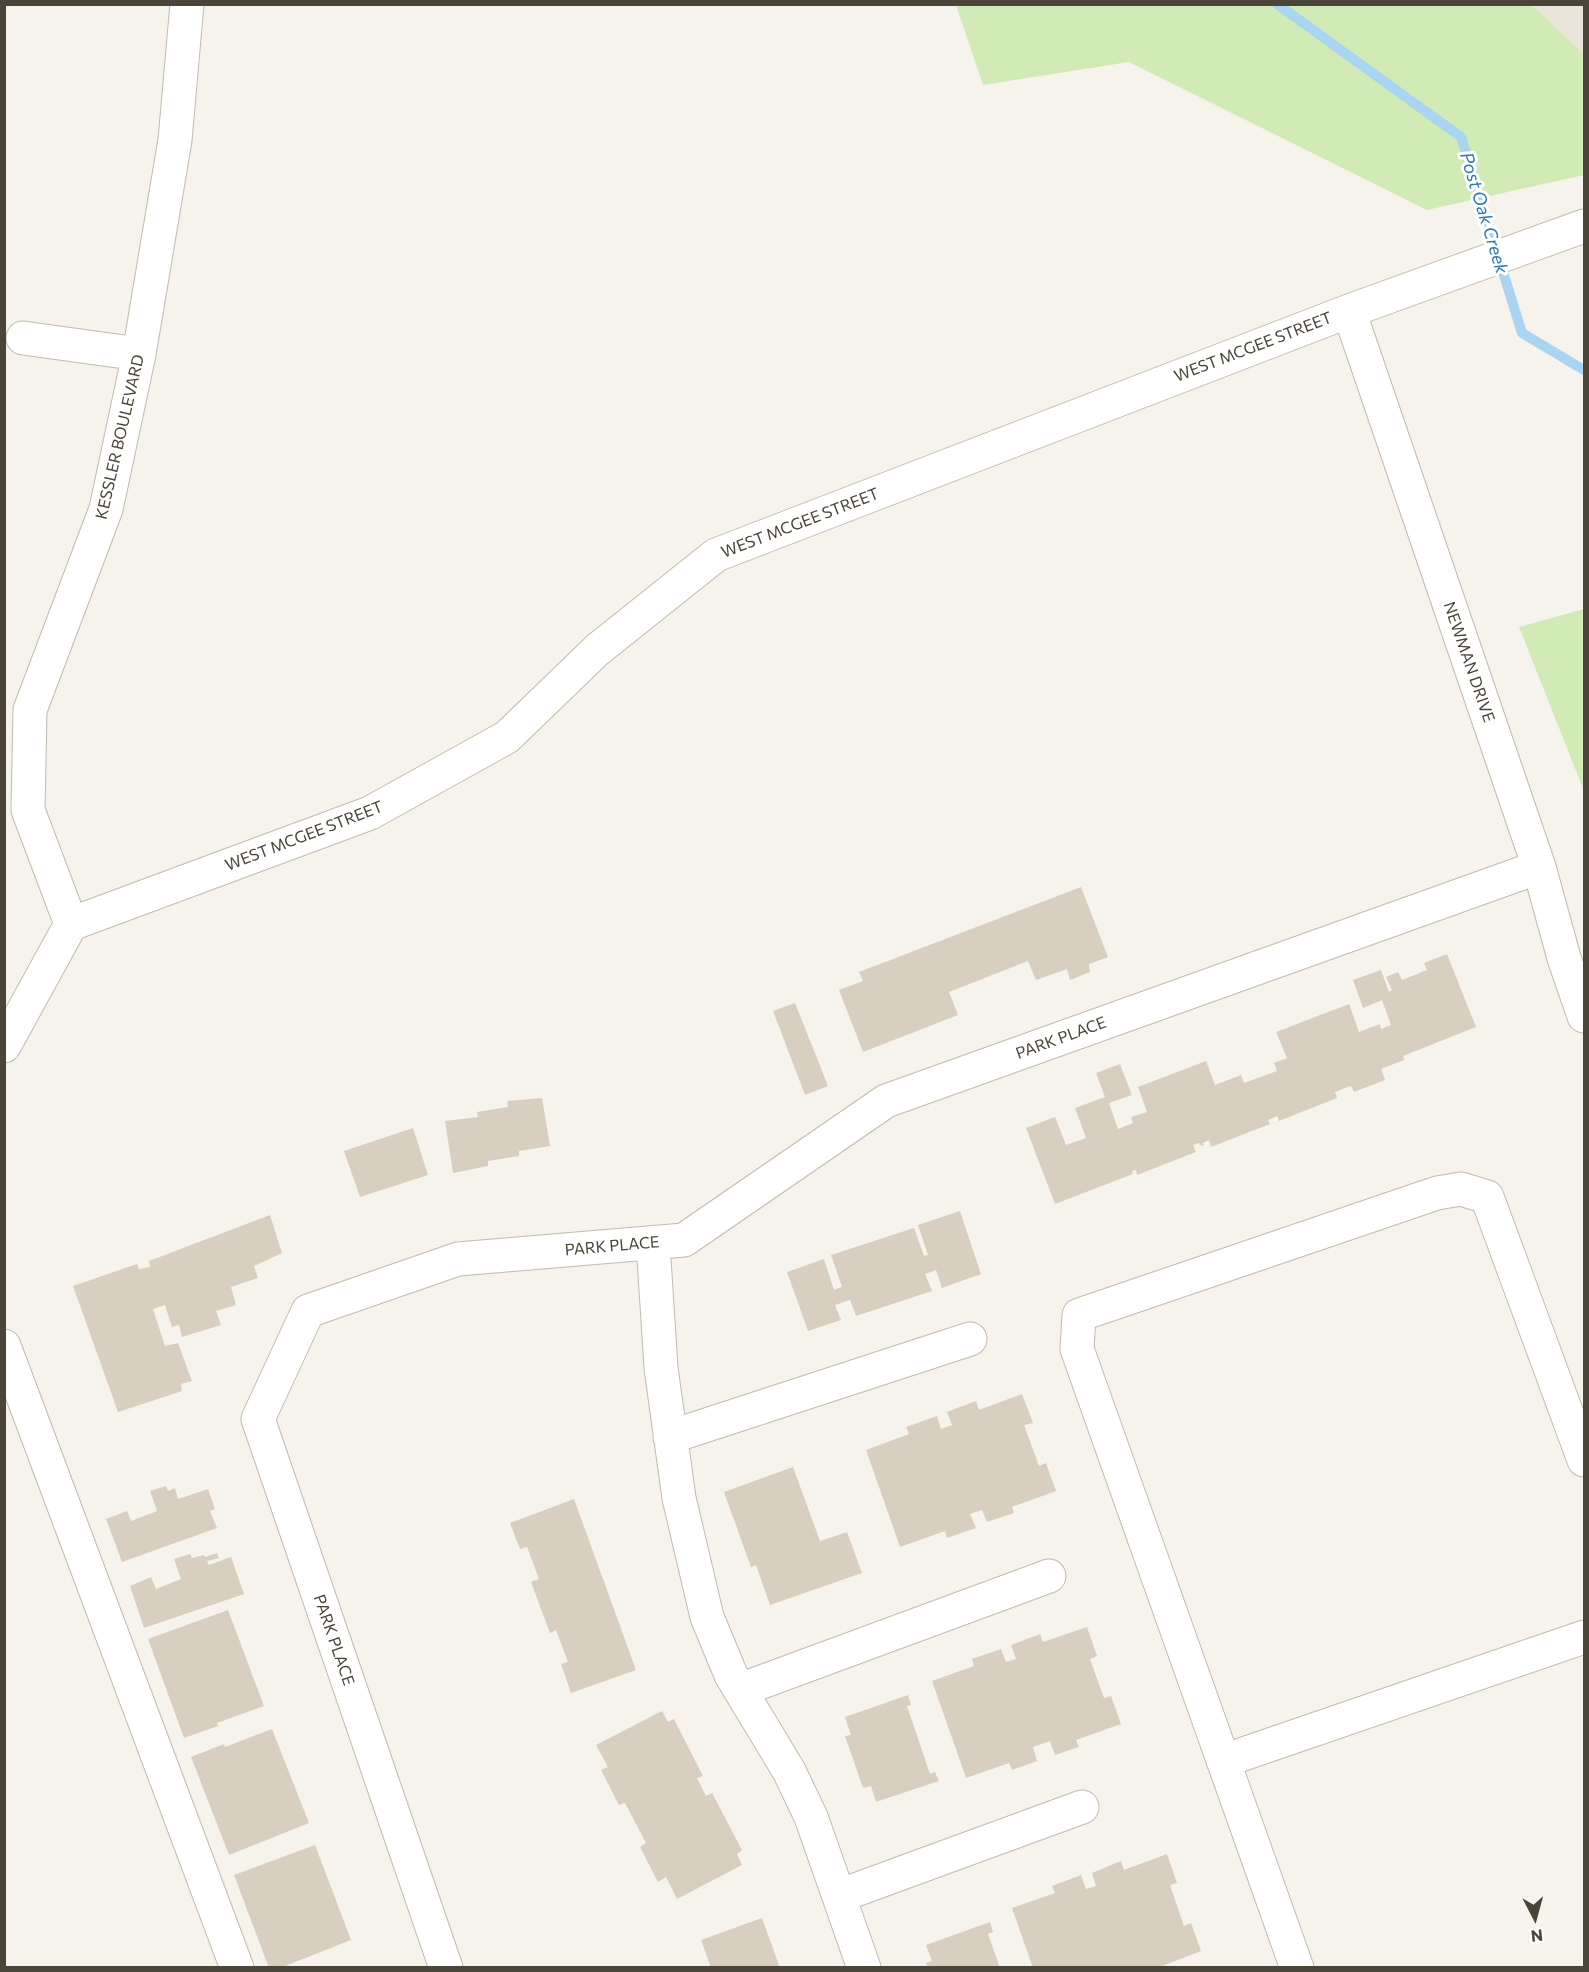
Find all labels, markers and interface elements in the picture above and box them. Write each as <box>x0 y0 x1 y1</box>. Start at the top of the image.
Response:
water label: Post Oak Creek <box>1455 150 1513 276</box>
street label: WEST MCGEE STREET <box>1171 308 1335 386</box>
street label: KESSLER BOULEVARD <box>92 353 148 521</box>
street label: WEST MCGEE STREET <box>718 484 882 562</box>
street label: NEWMAN DRIVE <box>1439 599 1499 725</box>
street label: WEST MCGEE STREET <box>222 797 386 875</box>
street label: PARK PLACE <box>1013 1013 1109 1063</box>
street label: PARK PLACE <box>564 1232 660 1260</box>
street label: PARK PLACE <box>309 1592 359 1688</box>
north arrow <box>1505 1888 1565 1948</box>
text: N <box>1530 1926 1544 1946</box>

